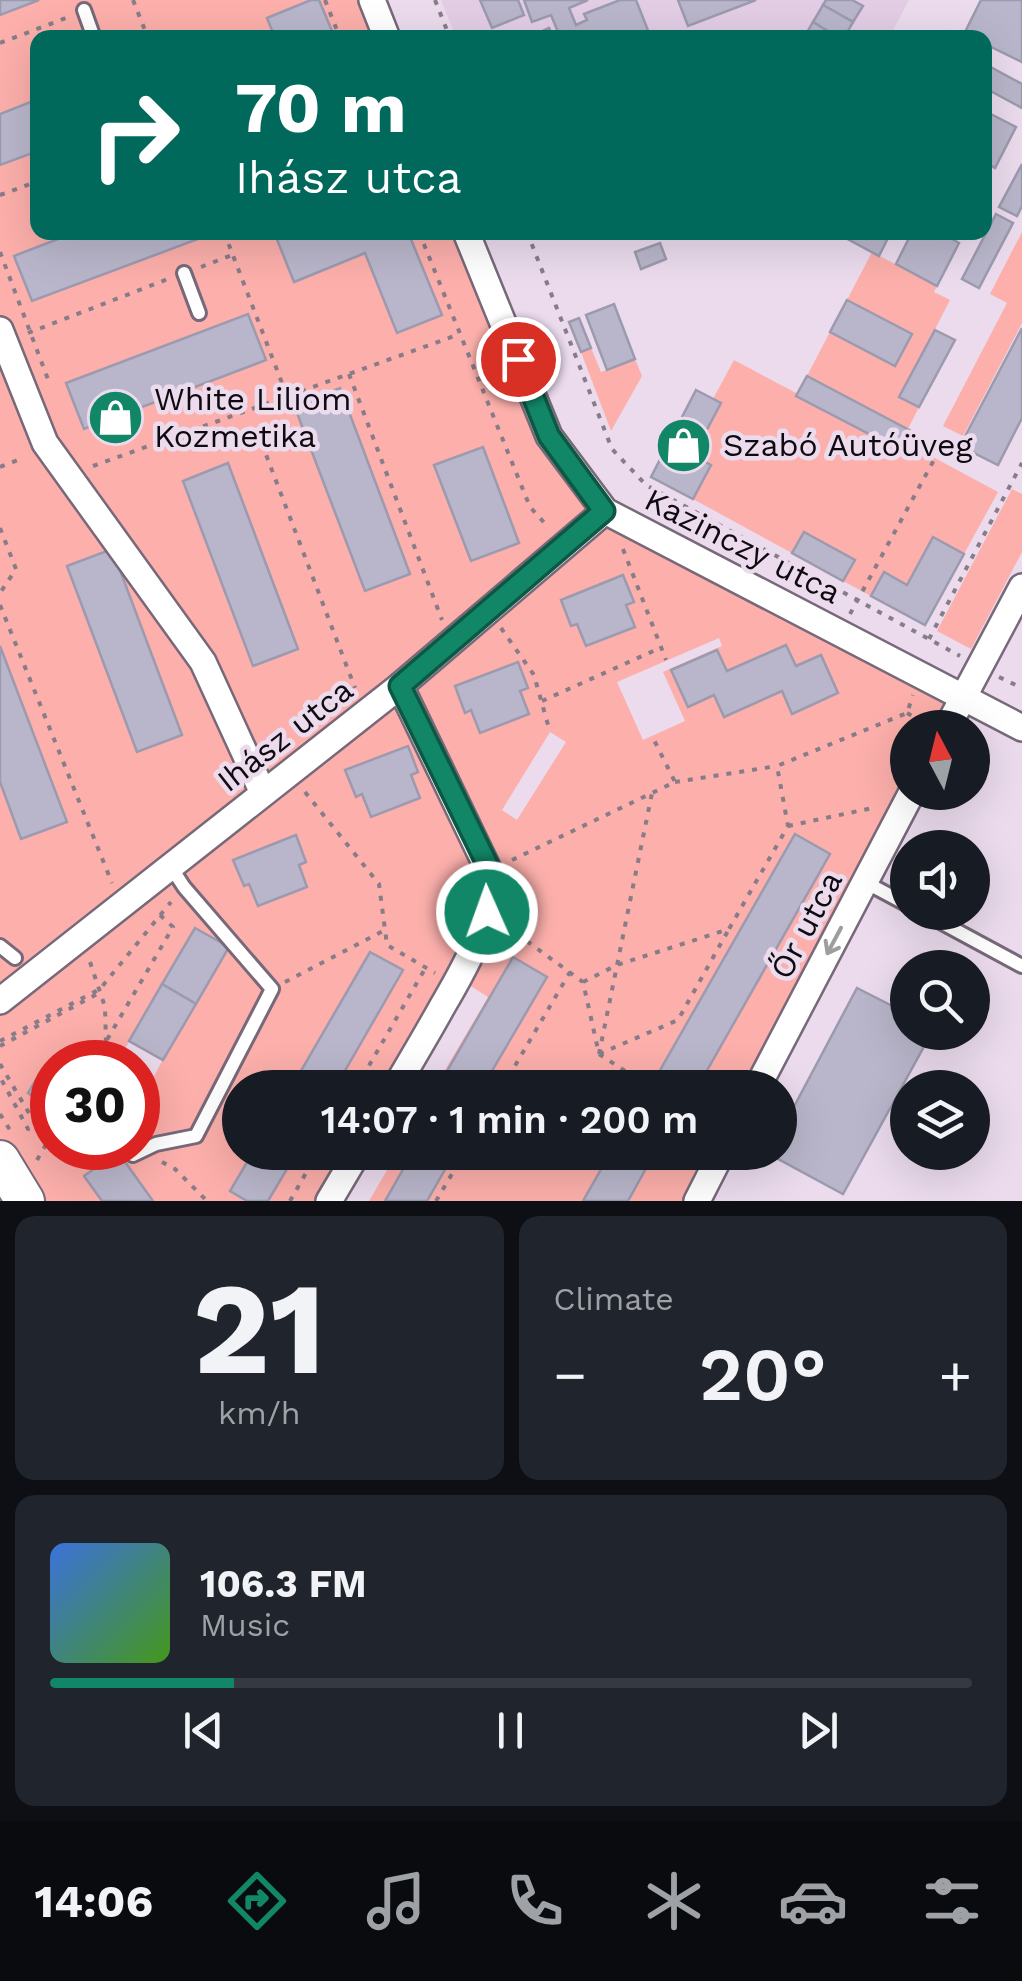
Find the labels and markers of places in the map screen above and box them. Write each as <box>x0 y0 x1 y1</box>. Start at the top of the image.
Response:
pin <box>476 317 561 402</box>
place label: White Liliom Kozmetika <box>154 380 352 455</box>
shop icon: White Liliom Kozmetika <box>85 387 145 447</box>
shop icon: Szabó Autóüveg <box>654 415 714 475</box>
place label: Szabó Autóüveg <box>723 426 973 464</box>

